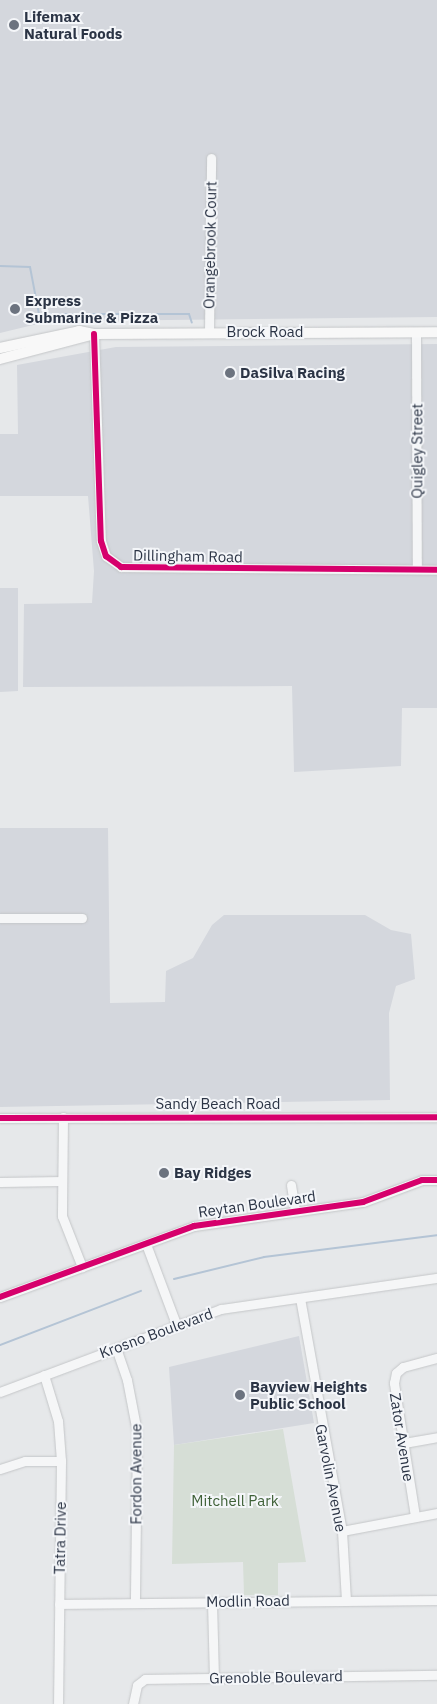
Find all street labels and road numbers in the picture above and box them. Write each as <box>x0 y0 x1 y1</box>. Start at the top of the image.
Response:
street label: Orangebrook Court <box>200 181 220 309</box>
street label: Brock Road <box>226 323 304 341</box>
street label: Quigley Street <box>408 403 426 499</box>
street label: Dillingham Road <box>133 546 243 566</box>
street label: Sandy Beach Road <box>155 1095 281 1113</box>
street label: Reytan Boulevard <box>197 1187 317 1221</box>
street label: Krosno Boulevard <box>97 1304 215 1362</box>
street label: Zator Avenue <box>386 1391 418 1483</box>
street label: Garvolin Avenue <box>312 1422 350 1534</box>
street label: Fordon Avenue <box>127 1423 145 1525</box>
street label: Tatra Drive <box>50 1502 70 1574</box>
street label: Modlin Road <box>206 1591 290 1611</box>
street label: Grenoble Boulevard <box>209 1667 343 1687</box>

